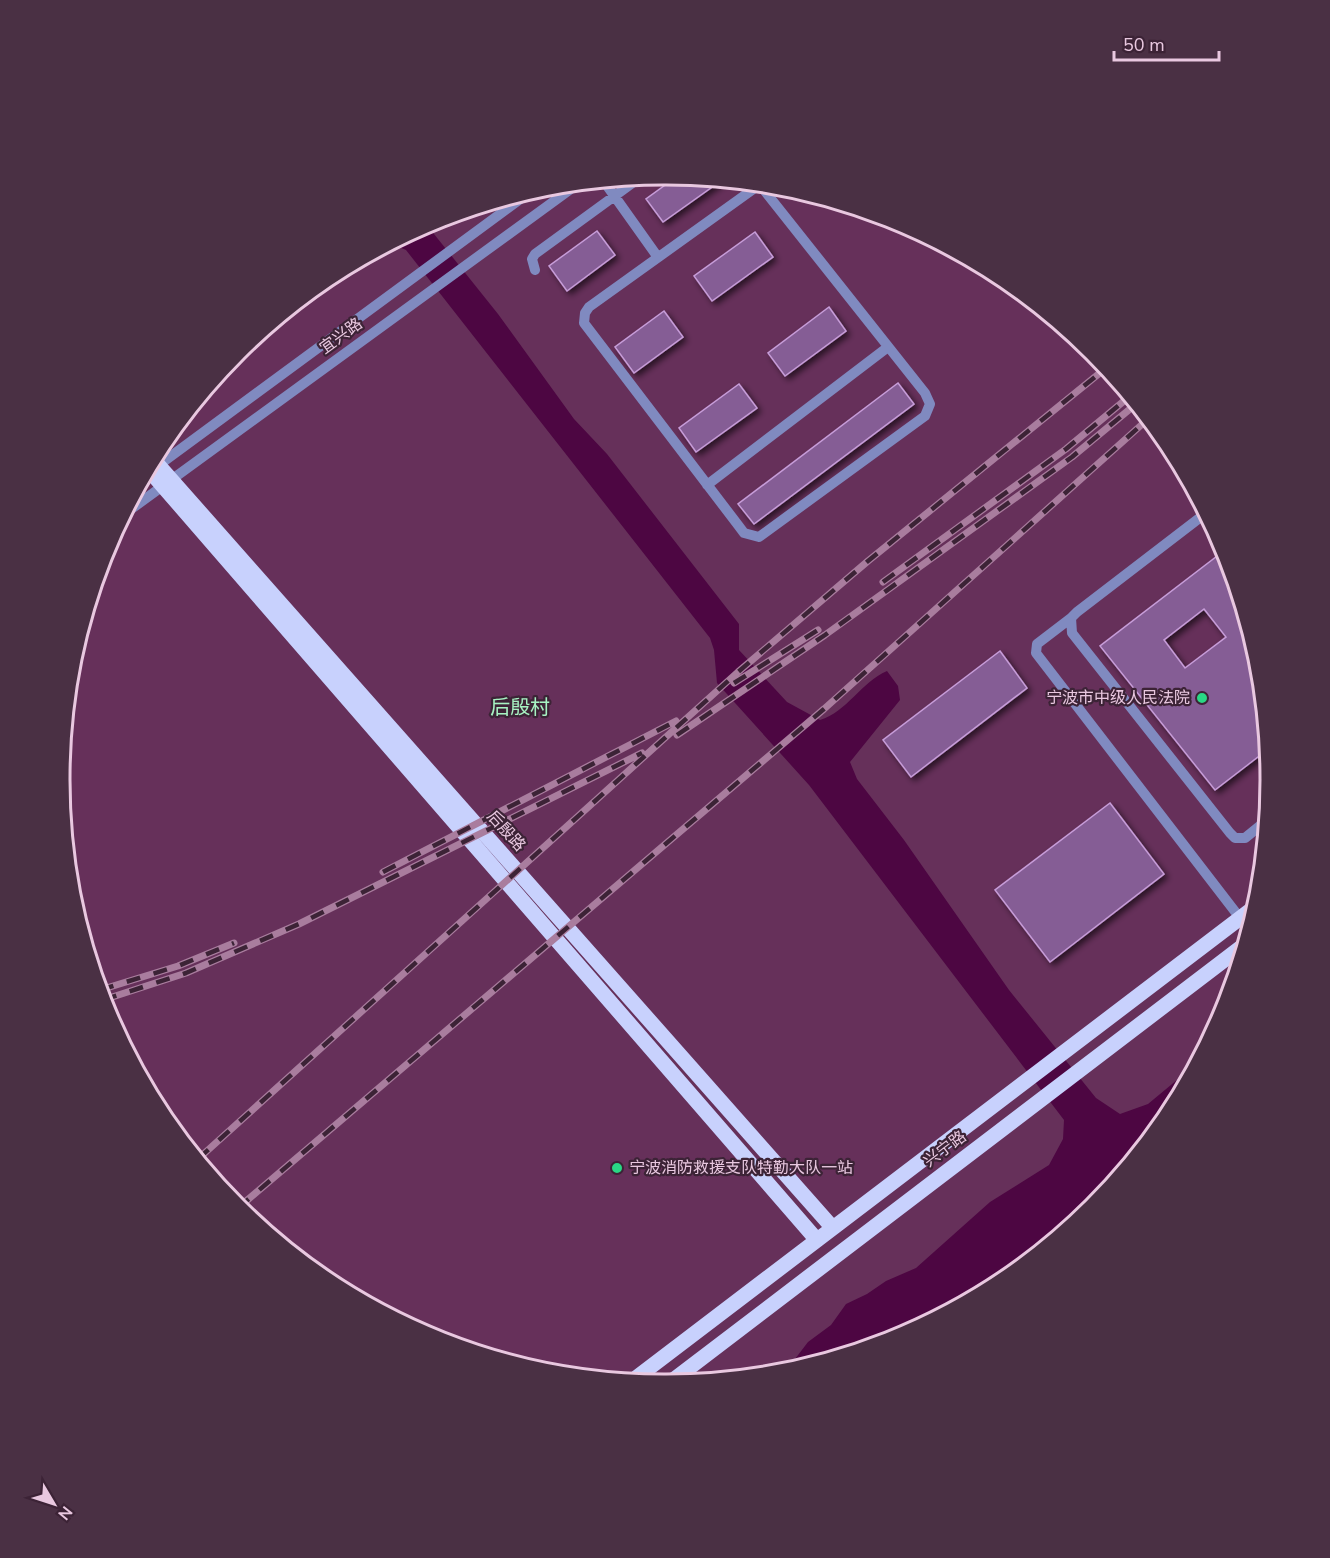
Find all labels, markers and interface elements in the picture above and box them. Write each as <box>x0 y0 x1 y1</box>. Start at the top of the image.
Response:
scale bar <box>1114 24 1219 62</box>
text: 50 m <box>1123 33 1165 57</box>
street label: 宜兴路 <box>315 313 367 359</box>
place label: 宁波市中级人民法院 <box>1046 687 1190 709</box>
marker: 宁波市中级人民法院 <box>1195 691 1209 705</box>
district label: 后殷村 <box>490 694 550 721</box>
street label: 后殷路 <box>482 806 530 856</box>
street label: 兴宁路 <box>919 1126 971 1172</box>
place label: 宁波消防救援支队特勤大队一站 <box>629 1157 853 1179</box>
marker: 宁波消防救援支队特勤大队一站 <box>610 1161 624 1175</box>
north arrow <box>24 1474 84 1534</box>
text: N <box>53 1501 77 1524</box>

